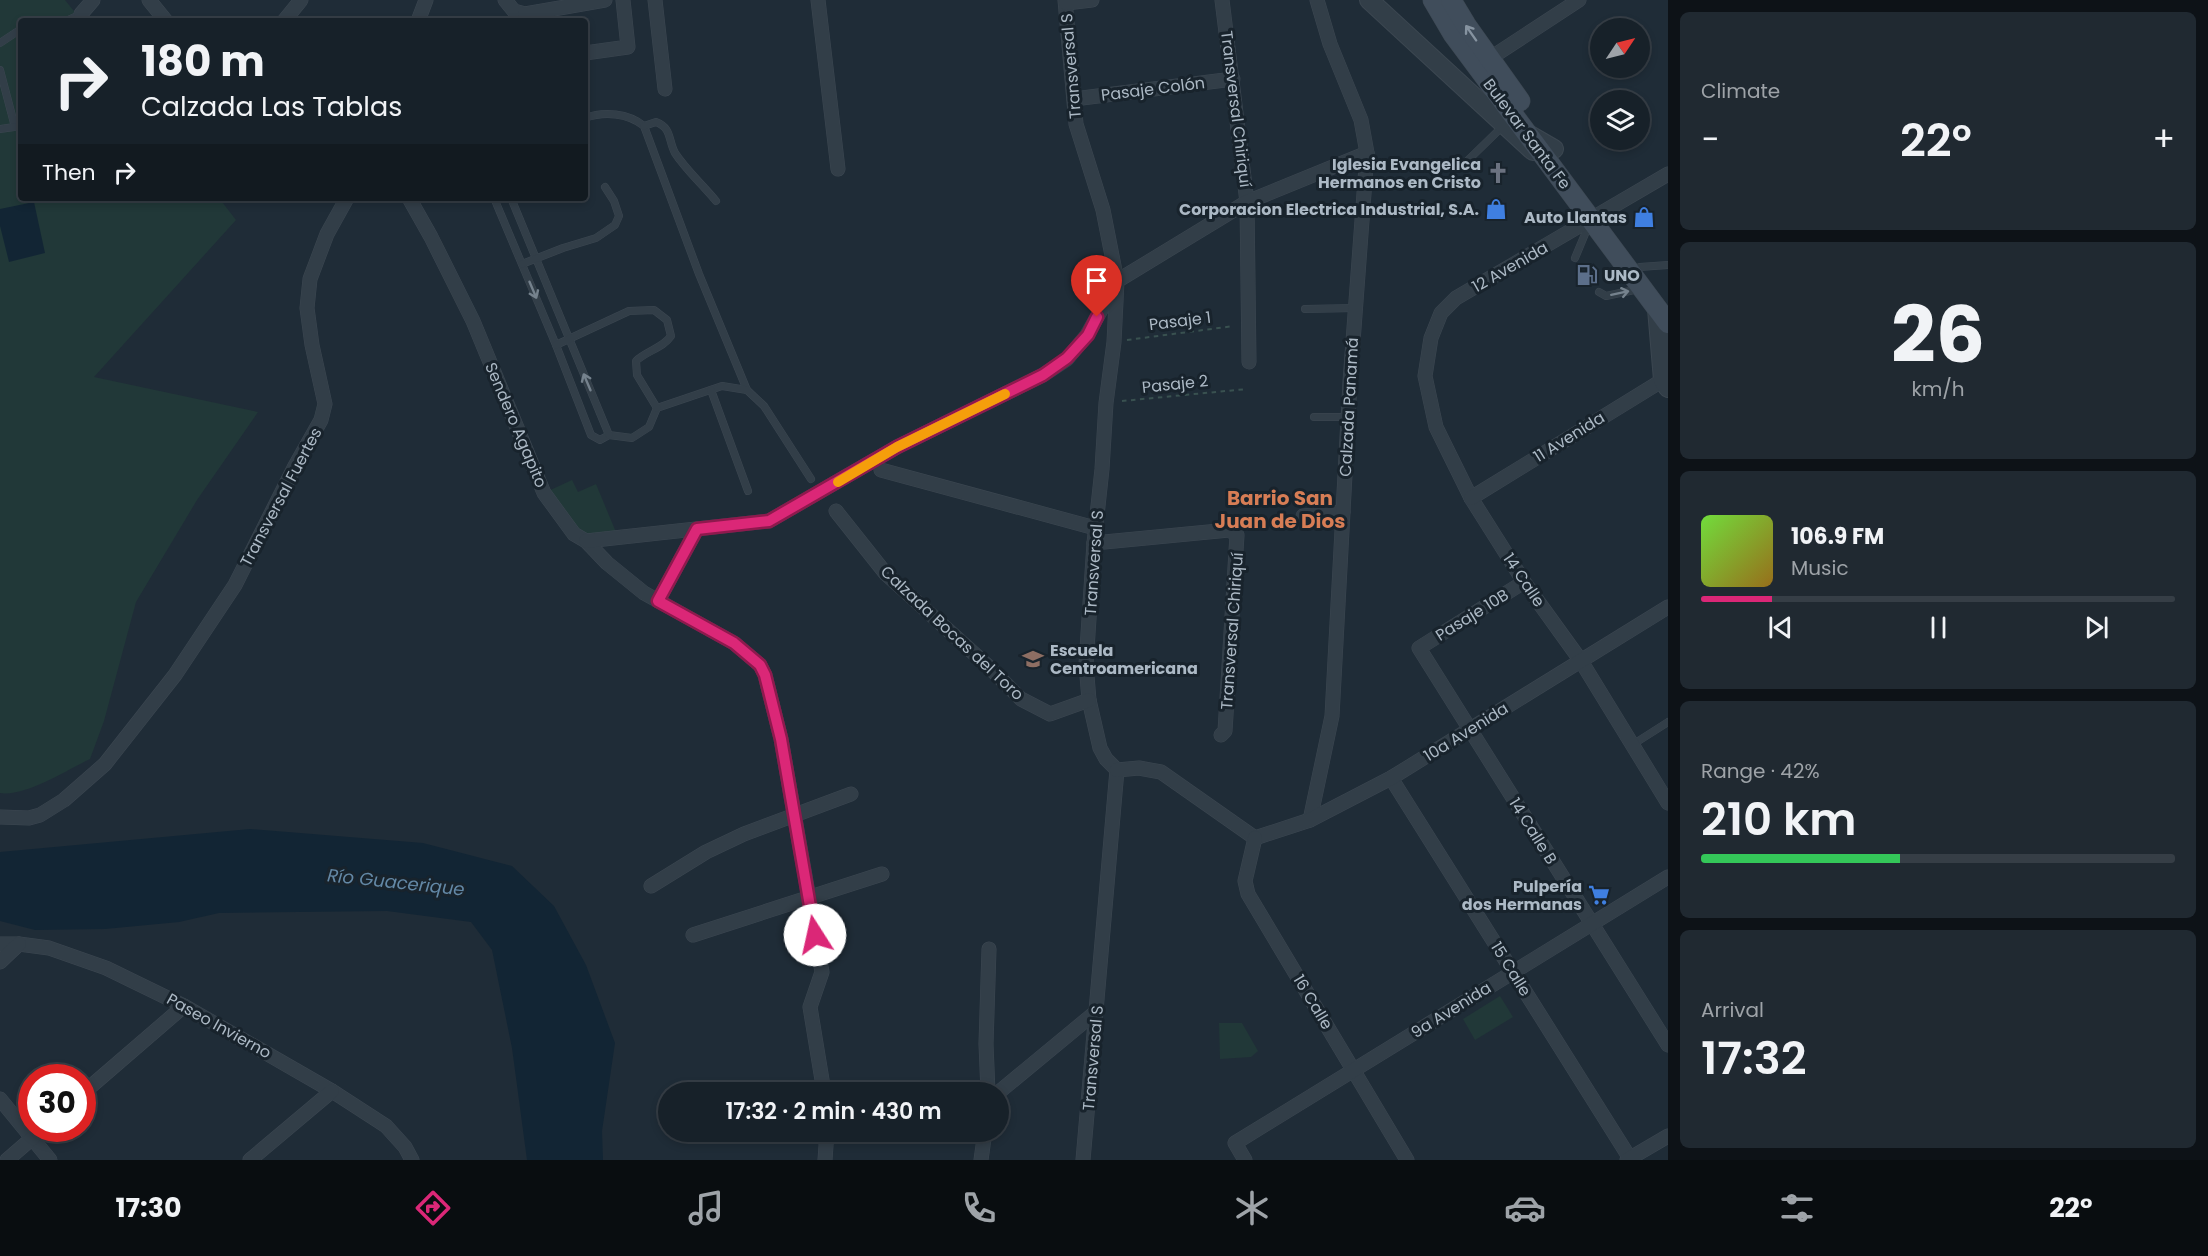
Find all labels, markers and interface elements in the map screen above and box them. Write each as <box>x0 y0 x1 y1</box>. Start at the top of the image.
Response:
street label: Transversal S <box>1055 12 1087 120</box>
north arrow <box>1590 18 1650 78</box>
map controls <box>1590 18 1650 150</box>
one-way arrow <box>1465 25 1477 41</box>
street label: Transversal Chiriquí <box>1215 29 1257 189</box>
text: 180 m <box>141 32 265 91</box>
icon: right <box>42 42 120 120</box>
street label: Pasaje Colón <box>1100 71 1206 107</box>
street label: Bulevar Santa Fe <box>1478 74 1576 194</box>
text: Climate <box>1701 77 1780 105</box>
text: Calzada Las Tablas <box>141 88 402 125</box>
button: layers <box>1590 90 1650 150</box>
text: 22° <box>1900 109 1972 172</box>
text: − <box>1701 116 1719 163</box>
text: + <box>2152 116 2175 163</box>
place label: Iglesia Evangelica Hermanos en Cristo <box>1318 153 1481 194</box>
icon: right <box>108 156 141 189</box>
text: Then <box>42 157 96 188</box>
church icon: Iglesia Evangelica Hermanos en Cristo <box>1486 161 1510 185</box>
shop icon: Corporacion Electrica Industrial, S.A. <box>1484 197 1508 221</box>
place label: Corporacion Electrica Industrial, S.A. <box>1179 198 1479 221</box>
shop icon: Auto Llantas <box>1632 205 1656 229</box>
place label: Auto Llantas <box>1524 206 1627 229</box>
street label: 12 Avenida <box>1468 236 1552 298</box>
pin <box>1071 255 1122 317</box>
fuel station icon: UNO <box>1575 263 1599 287</box>
icon: arrive <box>1080 264 1113 297</box>
place label: UNO <box>1604 264 1640 287</box>
text: 26 <box>1891 280 1985 389</box>
one-way arrow <box>528 281 539 299</box>
one-way arrow <box>1610 287 1629 298</box>
street label: Pasaje 1 <box>1148 306 1212 336</box>
street label: Calzada Panamá <box>1334 337 1364 477</box>
street label: Sendero Agapito <box>479 359 553 491</box>
street label: Pasaje 2 <box>1141 369 1209 399</box>
one-way arrow <box>581 373 592 391</box>
text: km/h <box>1911 375 1965 403</box>
street label: 11 Avenida <box>1529 406 1609 468</box>
street label: Transversal Fuertes <box>235 423 327 571</box>
district label: Barrio San Juan de Dios <box>1215 484 1345 535</box>
street label: Transversal S <box>1079 509 1109 617</box>
text: 106.9 FM <box>1791 521 1884 552</box>
street label: 14 Calle <box>1498 549 1550 612</box>
street label: Transversal Chiriquí <box>1215 551 1249 710</box>
text: Music <box>1791 554 1849 582</box>
street label: Calzada Bocas del Toro <box>875 560 1029 706</box>
street label: Pasaje 10B <box>1431 583 1513 647</box>
icon: previous <box>1764 611 1797 644</box>
icon: pause <box>1922 611 1955 644</box>
icon: next <box>2080 611 2113 644</box>
place label: Escuela Centroamericana <box>1050 639 1198 680</box>
school or university icon: Escuela Centroamericana <box>1021 647 1045 671</box>
street label: 10a Avenida <box>1419 697 1513 767</box>
text: Range · 42% <box>1701 757 1820 785</box>
text: 210 km <box>1701 788 1856 851</box>
street label: 14 Calle B <box>1504 793 1563 869</box>
water label: Río Guacerique <box>326 862 466 902</box>
place label: Pulpería dos Hermanas <box>1462 875 1582 916</box>
supermarket icon: Pulpería dos Hermanas <box>1587 883 1611 907</box>
position arrow <box>783 903 847 967</box>
street label: 15 Calle <box>1485 937 1537 1001</box>
street label: 16 Calle <box>1288 970 1338 1034</box>
street label: 9a Avenida <box>1406 976 1496 1044</box>
street label: Paseo Invierno <box>163 988 275 1064</box>
text: Arrival <box>1701 996 1764 1024</box>
street label: Transversal S <box>1077 1004 1109 1112</box>
text: 17:32 <box>1701 1027 1807 1090</box>
speed limit sign: 30 <box>18 1064 96 1142</box>
text: 17:32 · 2 min · 430 m <box>725 1096 942 1127</box>
icon: directions <box>412 1187 454 1229</box>
icon: music <box>685 1187 727 1229</box>
icon: phone <box>958 1187 1000 1229</box>
icon: climate <box>1231 1187 1273 1229</box>
icon: car <box>1504 1187 1546 1229</box>
icon: filters <box>1776 1187 1818 1229</box>
text: 17:30 <box>115 1189 182 1226</box>
text: 22° <box>2049 1189 2093 1226</box>

